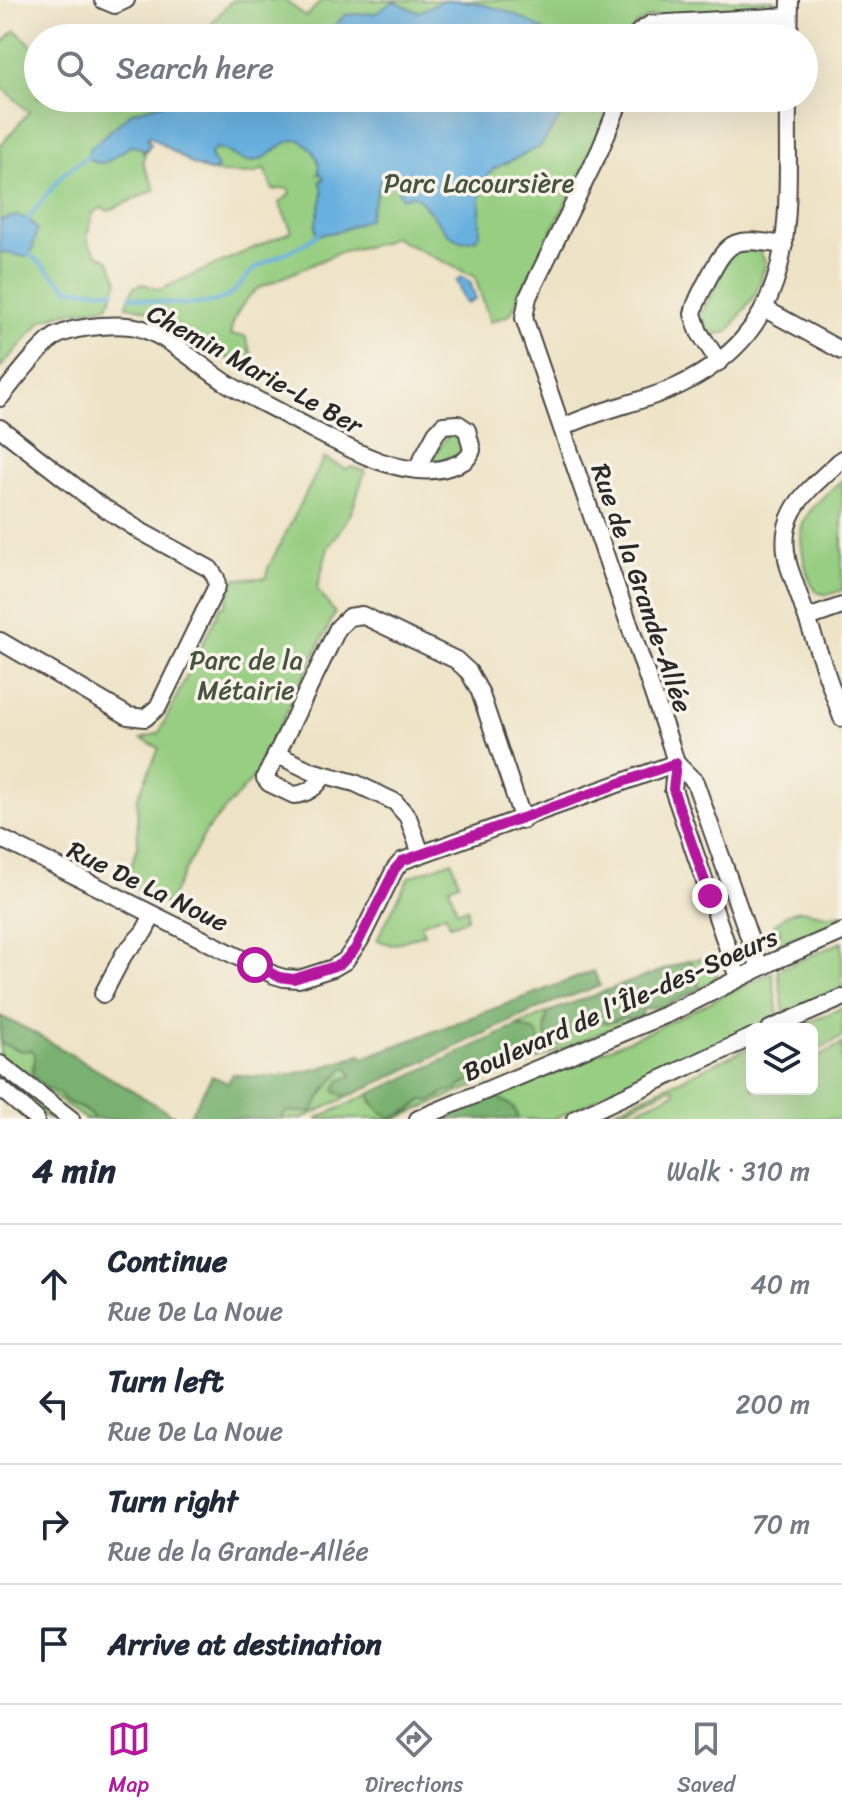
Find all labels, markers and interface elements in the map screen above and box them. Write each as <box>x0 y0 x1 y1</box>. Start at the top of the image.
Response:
search box <box>24 24 818 112</box>
text: Search here <box>116 41 274 95</box>
icon: search <box>52 46 96 90</box>
park label: Parc Lacoursière <box>384 160 575 206</box>
street label: Chemin Marie-Le Ber <box>139 291 373 448</box>
street label: Rue de la Grande-Allée <box>578 457 706 719</box>
park label: Parc de la Métairie <box>189 637 303 713</box>
street label: Rue De La Noue <box>59 827 237 945</box>
route end <box>692 878 728 914</box>
street label: Boulevard de l'Île-des-Soeurs <box>455 914 785 1094</box>
route start <box>237 947 273 983</box>
map controls <box>746 1023 818 1095</box>
button: layers <box>746 1023 818 1095</box>
text: 4 min <box>32 1141 116 1201</box>
text: Walk · 310 m <box>667 1148 810 1194</box>
text: Continue <box>108 1234 227 1288</box>
text: 40 m <box>751 1261 810 1307</box>
icon: ahead <box>32 1262 76 1306</box>
text: Rue De La Noue <box>108 1288 283 1334</box>
text: Turn left <box>108 1354 224 1408</box>
text: 200 m <box>735 1381 810 1427</box>
icon: left <box>32 1382 76 1426</box>
text: Rue De La Noue <box>108 1408 283 1454</box>
text: Turn right <box>108 1474 238 1528</box>
text: 70 m <box>752 1501 810 1547</box>
icon: right <box>32 1502 76 1546</box>
text: Rue de la Grande-Allée <box>108 1528 369 1574</box>
text: Arrive at destination <box>108 1617 382 1671</box>
icon: arrive <box>32 1622 76 1666</box>
tab: Map <box>107 1717 151 1804</box>
tab: Directions <box>365 1717 463 1804</box>
tab: Saved <box>677 1717 735 1804</box>

